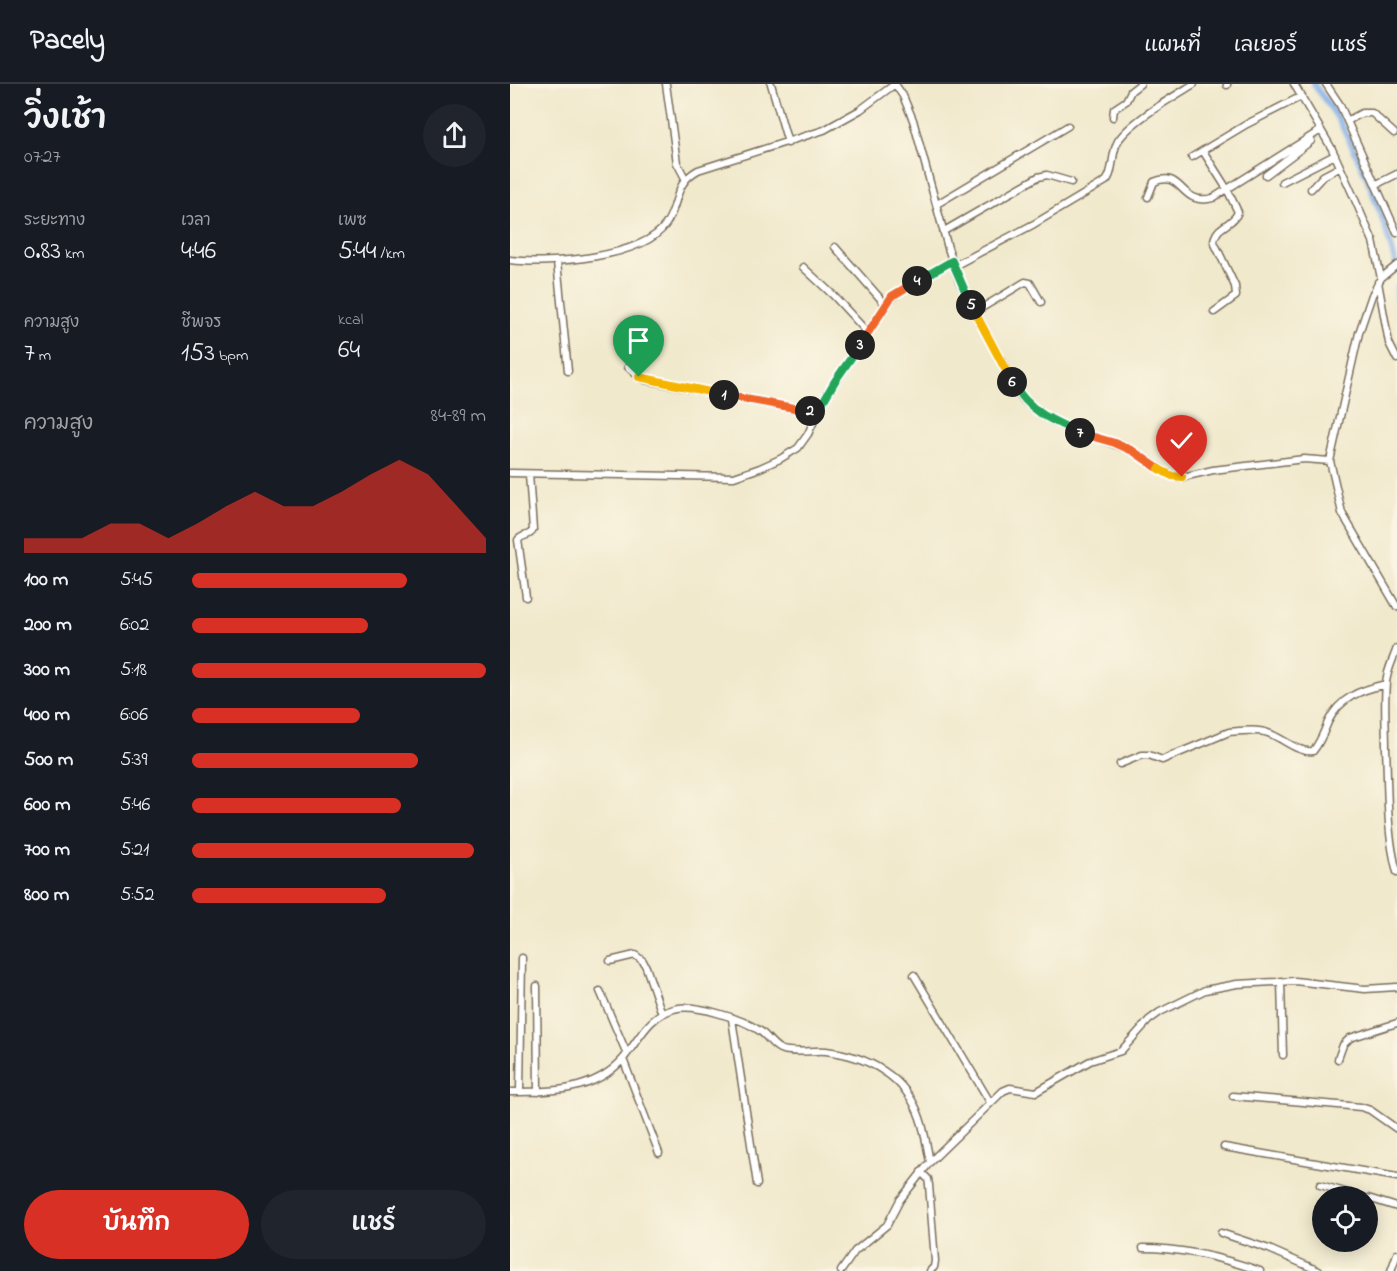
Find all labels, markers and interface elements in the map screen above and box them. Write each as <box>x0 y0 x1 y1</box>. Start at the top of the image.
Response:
text: Pacely <box>30 21 105 62</box>
text: แผนที่ <box>1144 31 1201 61</box>
text: เลเยอร์ <box>1234 31 1297 61</box>
text: แชร์ <box>1330 31 1367 61</box>
text: วิ่งเช้า <box>24 96 106 144</box>
button: share <box>423 104 486 167</box>
text: 07:27 <box>24 143 61 172</box>
text: ระยะทาง <box>24 209 85 233</box>
text: เวลา <box>181 209 211 233</box>
text: เพซ <box>338 209 367 233</box>
text: 0.83 <box>24 233 61 271</box>
text: 4:46 <box>181 233 216 271</box>
text: 5:44 <box>338 233 377 271</box>
text: km <box>61 242 84 266</box>
text: /km <box>377 242 405 266</box>
pin: 4 <box>902 266 932 296</box>
text: 4 <box>914 269 920 293</box>
pin: 5 <box>956 290 986 320</box>
text: 5 <box>966 293 976 317</box>
text: kcal <box>338 308 363 332</box>
text: ความสูง <box>24 311 79 335</box>
text: ชีพจร <box>181 311 221 335</box>
pin <box>613 315 664 377</box>
icon: arrive <box>622 324 655 357</box>
pin: 3 <box>845 330 875 360</box>
text: 64 <box>338 332 360 370</box>
text: 3 <box>857 333 863 357</box>
text: 7 <box>24 335 35 373</box>
text: 153 <box>181 335 215 373</box>
text: m <box>35 344 51 368</box>
text: bpm <box>215 344 248 368</box>
pin: 6 <box>997 367 1027 397</box>
text: 6 <box>1008 370 1016 394</box>
pin: 1 <box>709 380 739 410</box>
text: 1 <box>721 383 727 407</box>
pin: 2 <box>795 396 825 426</box>
text: 2 <box>806 399 814 423</box>
text: 84–89 m <box>430 402 486 431</box>
text: ความสูง <box>24 410 93 439</box>
pin <box>1156 415 1207 477</box>
pin: 7 <box>1065 418 1095 448</box>
text: 7 <box>1077 421 1083 445</box>
icon: check <box>1165 424 1198 457</box>
text: 100 m <box>24 566 68 595</box>
text: 5:45 <box>120 566 153 595</box>
text: 200 m <box>24 611 72 640</box>
text: 6:02 <box>120 611 149 640</box>
text: 300 m <box>24 656 70 685</box>
text: 5:18 <box>120 656 147 685</box>
text: 400 m <box>24 701 70 730</box>
text: 6:06 <box>120 701 148 730</box>
text: 500 m <box>24 746 73 775</box>
text: 5:39 <box>120 746 147 775</box>
text: 600 m <box>24 791 71 820</box>
text: 5:46 <box>120 791 150 820</box>
text: 700 m <box>24 836 70 865</box>
text: 5:21 <box>120 836 149 865</box>
text: 800 m <box>24 881 69 910</box>
text: 5:52 <box>120 881 155 910</box>
map controls <box>1312 1186 1378 1252</box>
button: locate <box>1312 1186 1378 1252</box>
button: บันทึก <box>24 1190 249 1259</box>
button: แชร์ <box>261 1190 486 1259</box>

